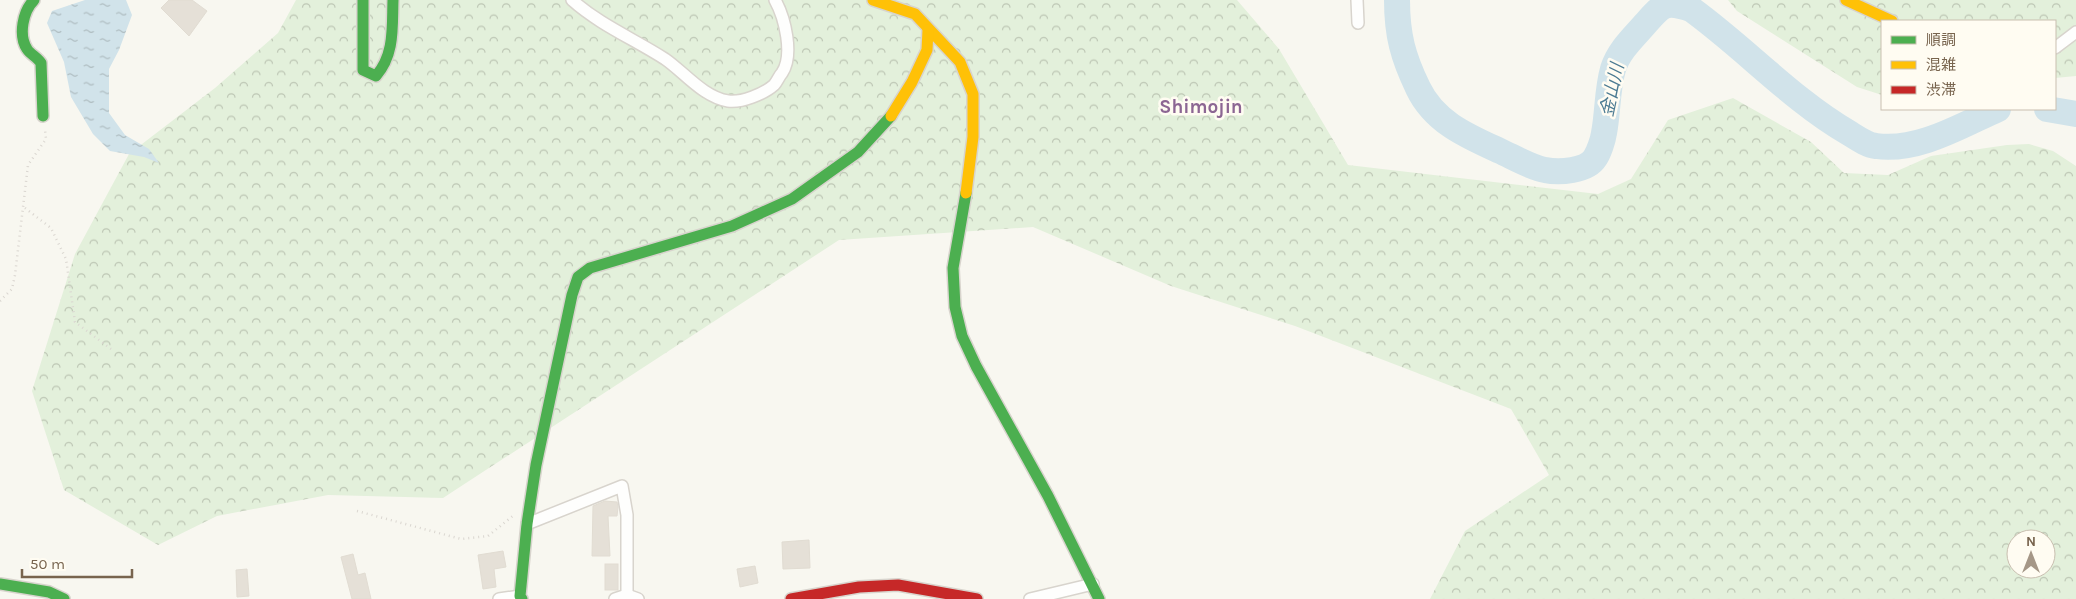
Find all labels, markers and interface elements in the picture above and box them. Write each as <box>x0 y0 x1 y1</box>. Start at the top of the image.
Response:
legend <box>1881 20 2056 110</box>
text: 順調 <box>1926 31 1956 49</box>
text: 混雑 <box>1926 56 1956 74</box>
water label: 金山川 <box>1596 59 1629 119</box>
text: 渋滞 <box>1926 81 1956 99</box>
district label: Shimojin <box>1159 96 1243 118</box>
north arrow <box>2006 529 2056 579</box>
text: N <box>2026 533 2036 550</box>
scale bar <box>22 546 132 578</box>
text: 50 m <box>30 555 65 573</box>

